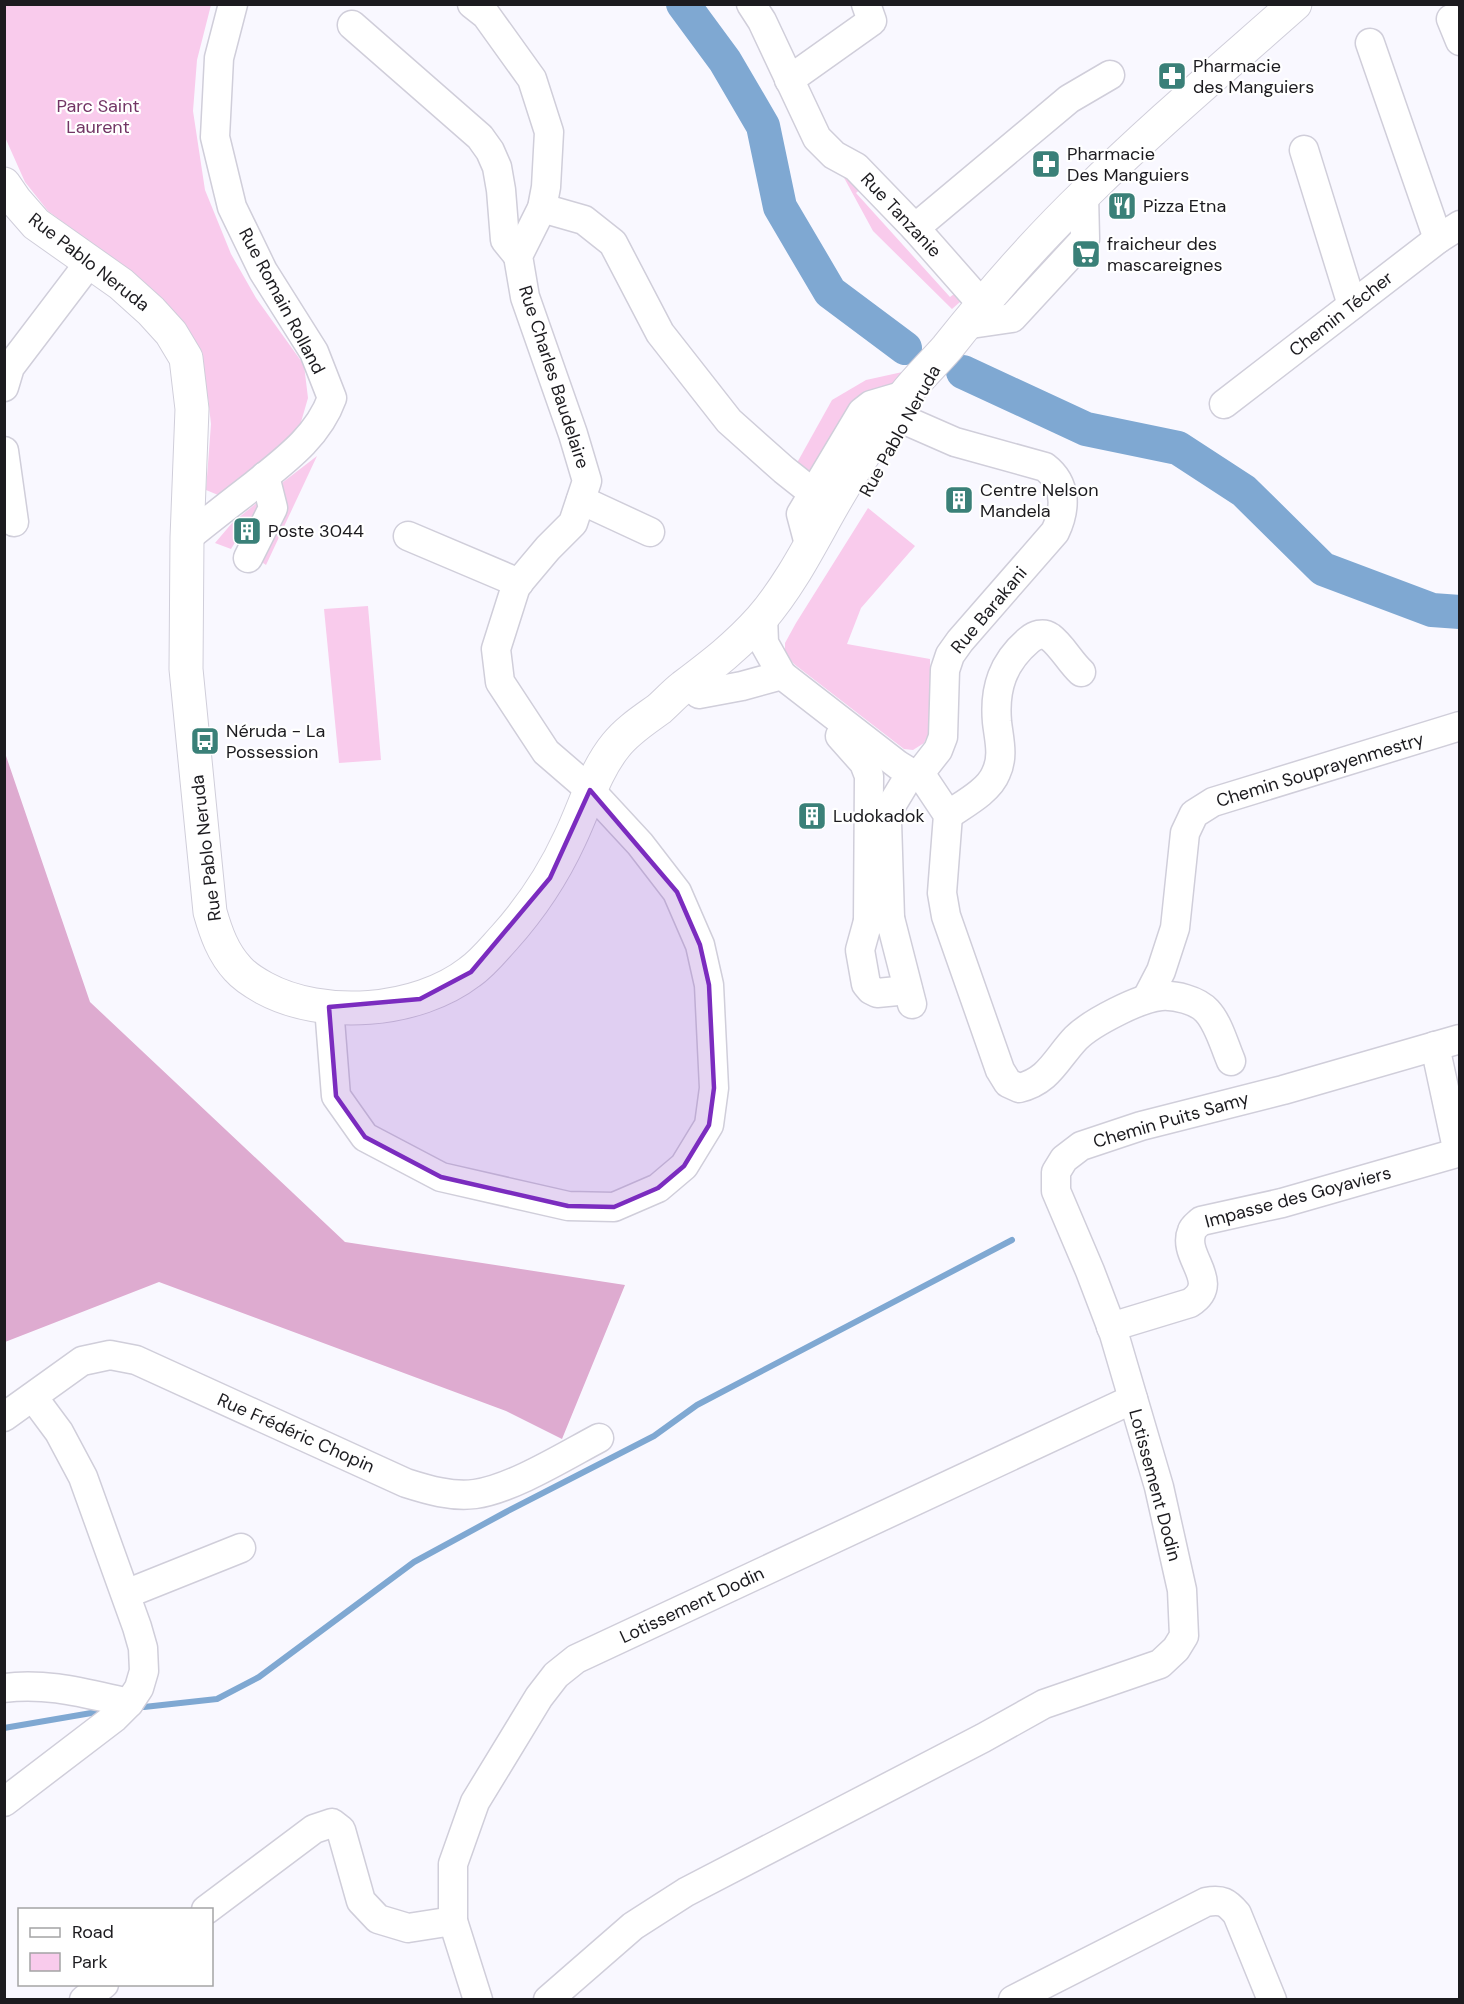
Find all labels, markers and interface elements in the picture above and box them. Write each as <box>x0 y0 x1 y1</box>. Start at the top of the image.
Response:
place label: Pharmacie des Manguiers <box>1193 54 1314 99</box>
pharmacy icon: Pharmacie des Manguiers <box>1156 60 1188 92</box>
park label: Parc Saint Laurent <box>56 94 140 139</box>
place label: Pharmacie Des Manguiers <box>1067 142 1189 187</box>
pharmacy icon: Pharmacie Des Manguiers <box>1030 148 1062 180</box>
street label: Rue Tanzanie <box>855 167 947 263</box>
restaurant icon: Pizza Etna <box>1106 190 1138 222</box>
place label: Pizza Etna <box>1143 194 1226 218</box>
street label: Rue Pablo Neruda <box>24 207 154 317</box>
street label: Rue Romain Rolland <box>233 224 331 378</box>
place label: fraicheur des mascareignes <box>1107 232 1222 277</box>
supermarket icon: fraicheur des mascareignes <box>1070 238 1102 270</box>
street label: Chemin Técher <box>1284 266 1398 362</box>
street label: Rue Charles Baudelaire <box>513 282 595 472</box>
street label: Rue Pablo Neruda <box>854 361 946 501</box>
place label: Centre Nelson Mandela <box>980 478 1099 523</box>
building icon: Centre Nelson Mandela <box>943 484 975 516</box>
building icon: Poste 3044 <box>231 515 263 547</box>
place label: Poste 3044 <box>268 519 364 543</box>
street label: Rue Barakani <box>946 561 1032 659</box>
place label: Néruda - La Possession <box>226 719 325 764</box>
bus stop icon: Néruda - La Possession <box>189 725 221 757</box>
street label: Chemin Souprayenmestry <box>1213 727 1427 813</box>
street label: Rue Pablo Neruda <box>185 773 227 923</box>
building icon: Ludokadok <box>796 800 828 832</box>
place label: Ludokadok <box>833 804 925 828</box>
street label: Chemin Puits Samy <box>1090 1086 1252 1154</box>
street label: Impasse des Goyaviers <box>1202 1161 1394 1233</box>
street label: Rue Frédéric Chopin <box>214 1388 378 1478</box>
street label: Lotissement Dodin <box>1123 1406 1187 1564</box>
street label: Lotissement Dodin <box>616 1561 768 1649</box>
legend <box>18 1908 213 1986</box>
text: Road <box>72 1920 114 1944</box>
text: Park <box>72 1950 108 1974</box>

